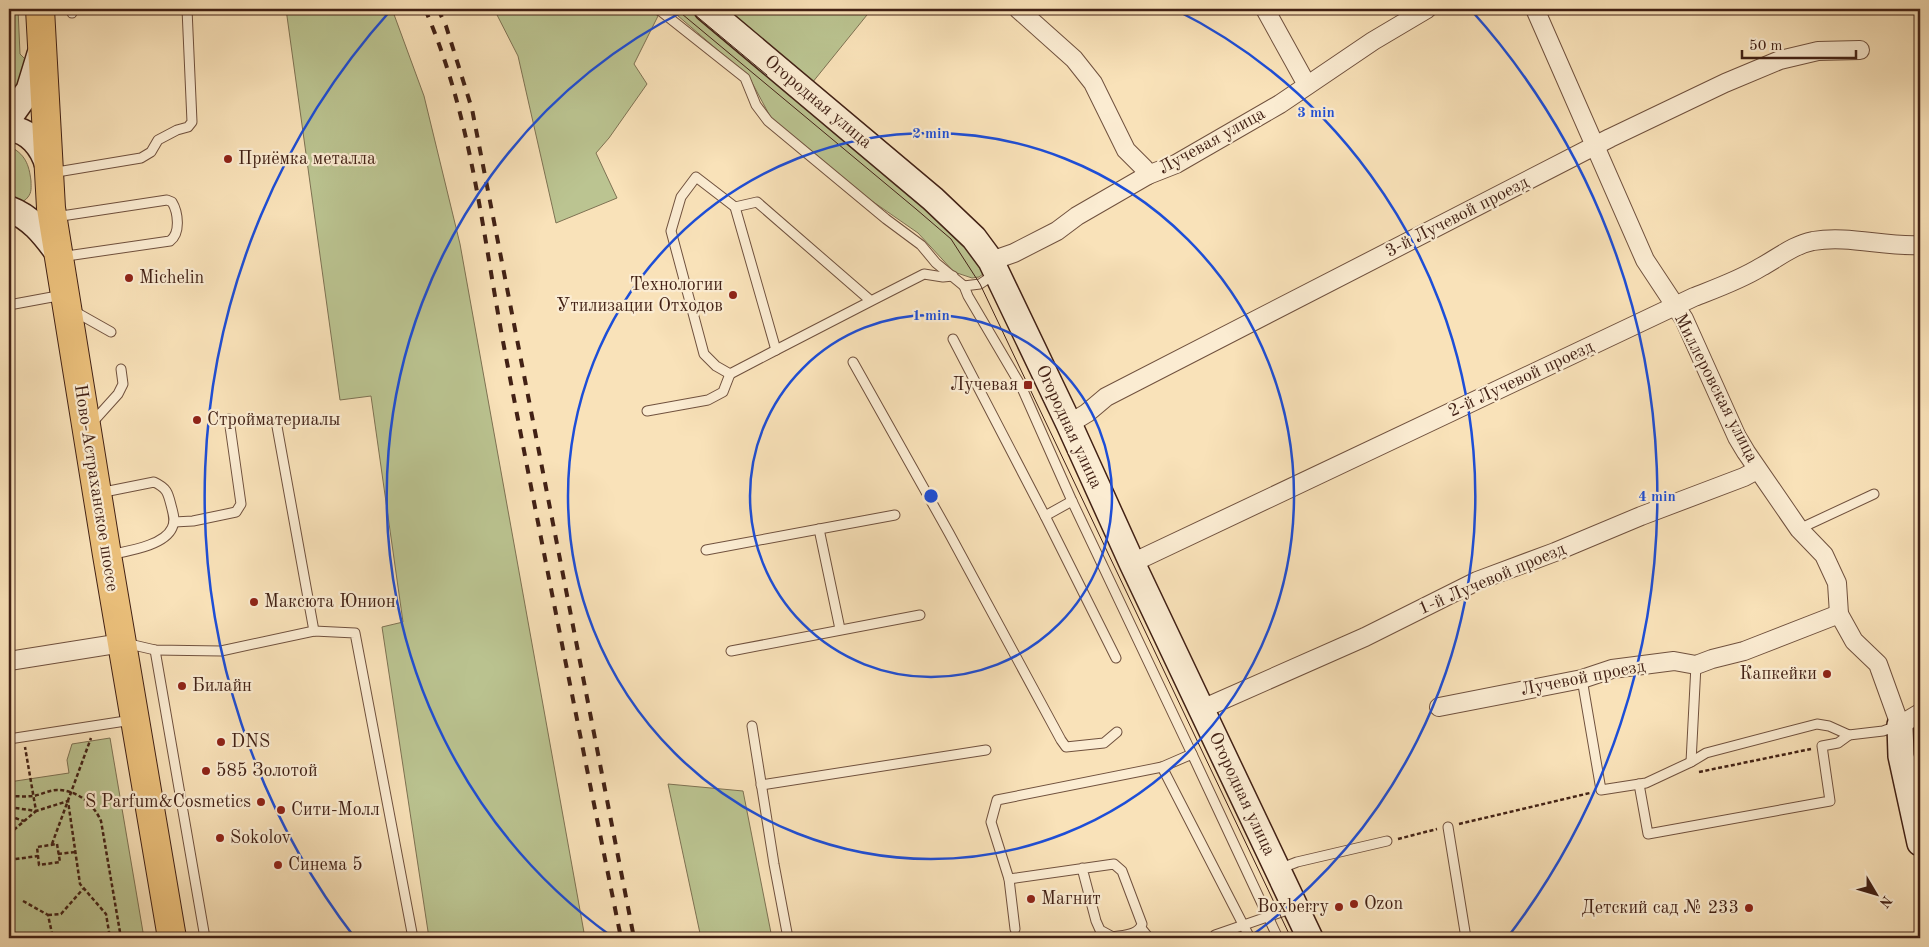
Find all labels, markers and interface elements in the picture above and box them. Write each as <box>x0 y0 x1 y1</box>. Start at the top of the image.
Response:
scale bar <box>1742 28 1855 60</box>
text: 50 m <box>1749 39 1783 54</box>
street label: Огородная улица <box>761 52 875 152</box>
street label: Лучевая улица <box>1156 104 1268 178</box>
text: 3 min <box>1297 106 1335 121</box>
text: 2 min <box>912 127 950 142</box>
place label: Приёмка металла <box>238 150 376 168</box>
marker: Приёмка металла <box>222 153 234 165</box>
street label: 3-й Лучевой проезд <box>1383 173 1532 261</box>
place label: Michelin <box>139 269 205 287</box>
marker: Michelin <box>123 272 135 284</box>
place label: Технологии Утилизации Отходов <box>556 276 723 315</box>
marker: Технологии Утилизации Отходов <box>727 289 739 301</box>
text: 1 min <box>912 309 950 324</box>
street label: Миллеровская улица <box>1671 311 1761 465</box>
street label: 2-й Лучевой проезд <box>1446 337 1597 421</box>
street label: Огородная улица <box>1032 362 1106 492</box>
place label: Лучевая <box>950 376 1018 394</box>
marker: Лучевая <box>1022 379 1034 391</box>
street label: Ново-Астраханское шоссе <box>71 383 121 593</box>
place label: Стройматериалы <box>207 411 340 429</box>
marker: Стройматериалы <box>191 414 203 426</box>
centre of rings <box>922 487 940 505</box>
text: 4 min <box>1638 490 1676 505</box>
street label: 1-й Лучевой проезд <box>1416 540 1568 618</box>
place label: Максюта Юнион <box>264 593 396 611</box>
marker: Максюта Юнион <box>248 596 260 608</box>
street label: Лучевой проезд <box>1519 657 1647 699</box>
place label: Капкейки <box>1739 665 1817 683</box>
marker: Капкейки <box>1821 668 1833 680</box>
place label: Билайн <box>192 677 252 695</box>
marker: Билайн <box>176 680 188 692</box>
street label: Огородная улица <box>1205 729 1279 859</box>
place label: DNS <box>231 733 270 751</box>
marker: DNS <box>215 736 227 748</box>
place label: 585 Золотой <box>216 762 318 780</box>
marker: 585 Золотой <box>200 765 212 777</box>
place label: S Parfum&Cosmetics <box>85 793 251 811</box>
marker: S Parfum&Cosmetics <box>255 796 267 808</box>
place label: Сити-Молл <box>291 801 380 819</box>
marker: Сити-Молл <box>275 804 287 816</box>
place label: Sokolov <box>230 829 291 847</box>
marker: Sokolov <box>214 832 226 844</box>
place label: Синема 5 <box>288 856 363 874</box>
marker: Синема 5 <box>272 859 284 871</box>
north arrow <box>1852 870 1902 920</box>
place label: Магнит <box>1041 890 1101 908</box>
marker: Магнит <box>1025 893 1037 905</box>
text: N <box>1876 893 1894 910</box>
place label: Ozon <box>1364 895 1403 913</box>
place label: Boxberry <box>1257 898 1329 916</box>
marker: Ozon <box>1348 898 1360 910</box>
place label: Детский сад № 233 <box>1581 899 1739 917</box>
marker: Boxberry <box>1333 901 1345 913</box>
marker: Детский сад № 233 <box>1743 902 1755 914</box>

